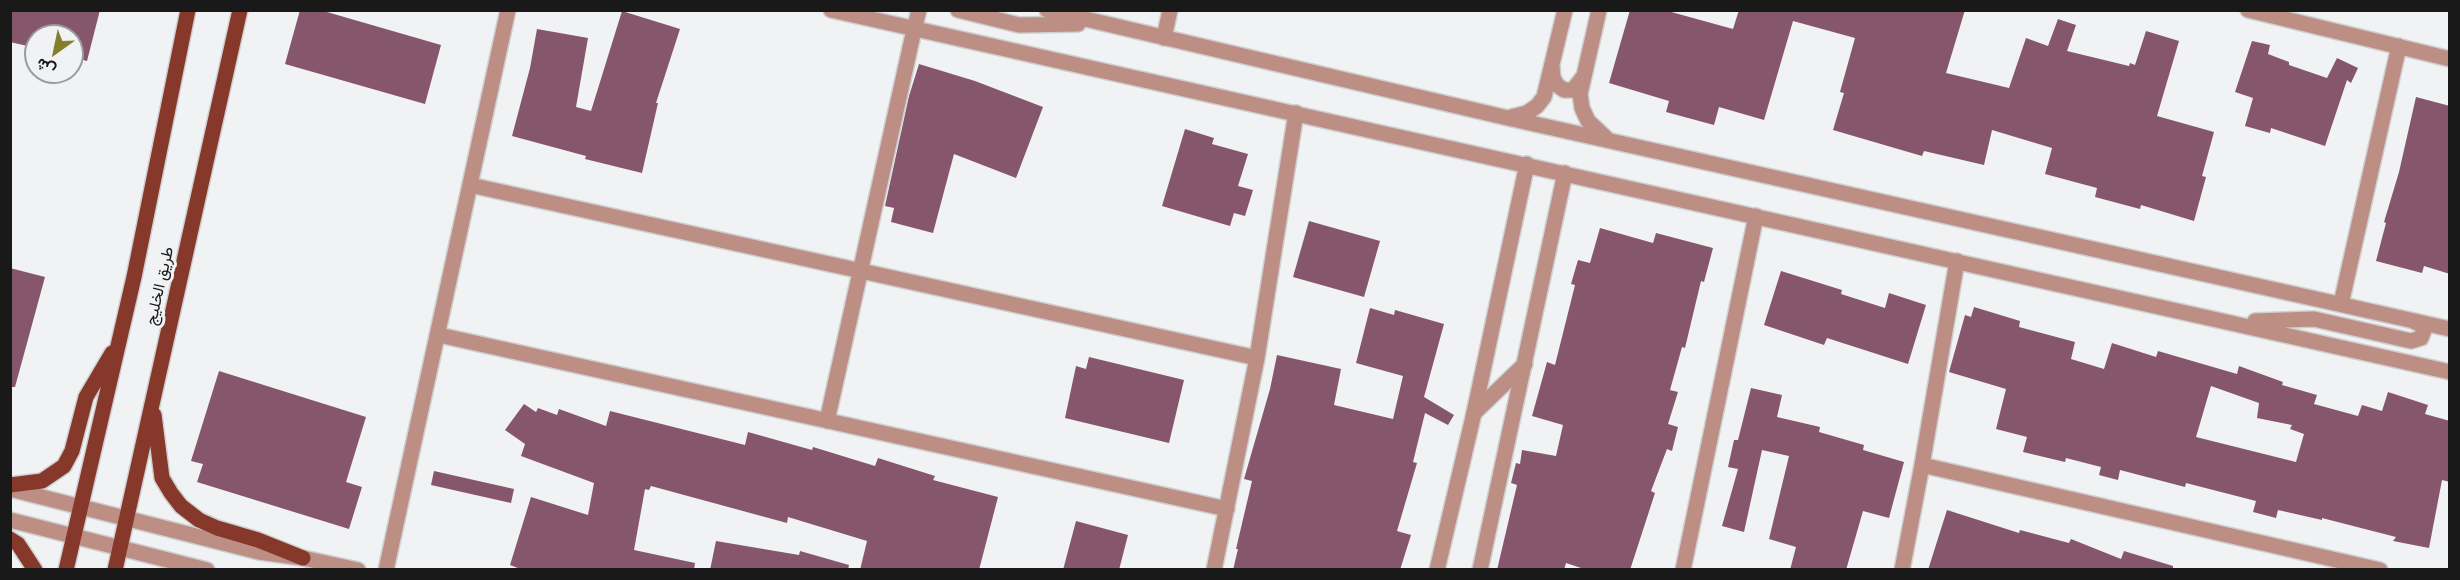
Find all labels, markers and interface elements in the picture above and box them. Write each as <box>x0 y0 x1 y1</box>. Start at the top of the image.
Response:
north arrow <box>24 24 84 84</box>
text: ش <box>31 53 59 82</box>
street label: طريق الخليج <box>142 245 178 327</box>

